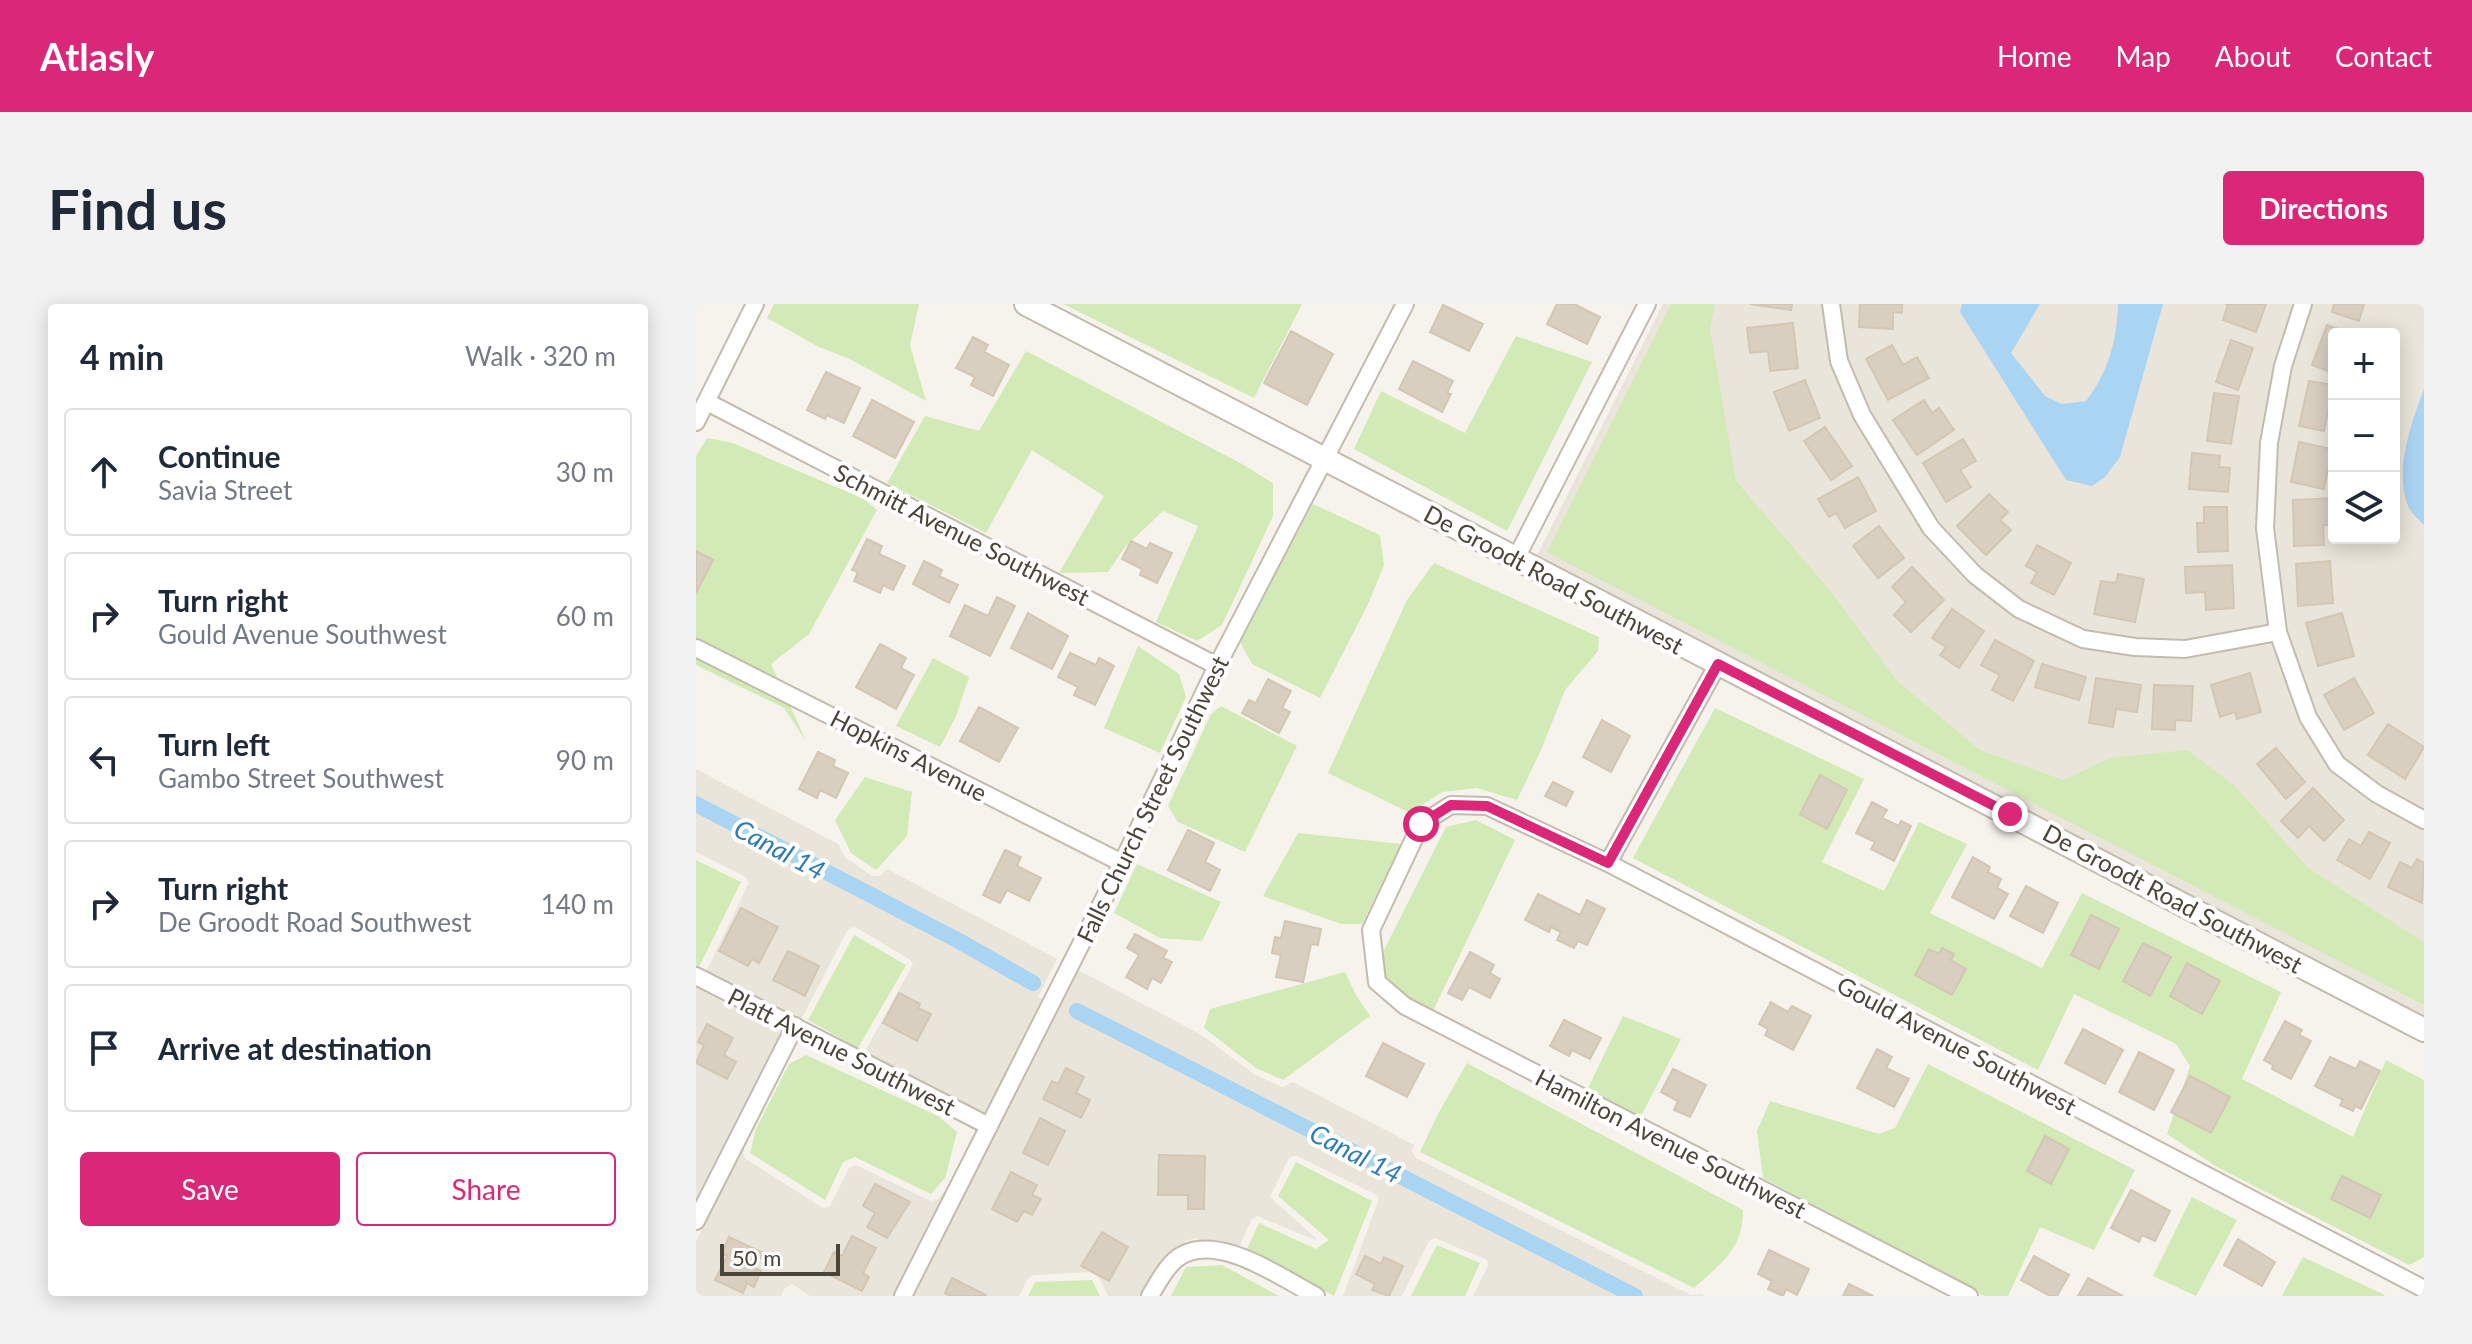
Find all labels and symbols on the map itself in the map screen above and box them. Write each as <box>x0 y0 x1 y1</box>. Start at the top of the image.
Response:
street label: Schmitt Avenue Southwest <box>829 457 1095 611</box>
street label: De Groodt Road Southwest <box>1419 498 1689 660</box>
street label: Falls Church Street Southwest <box>1070 651 1234 947</box>
street label: Hopkins Avenue <box>826 703 992 807</box>
route end <box>1992 796 2028 832</box>
route start <box>1403 806 1439 842</box>
water label: Canal 14 <box>729 812 831 886</box>
street label: De Groodt Road Southwest <box>2038 817 2308 979</box>
street label: Gould Avenue Southwest <box>1832 970 2082 1121</box>
street label: Platt Avenue Southwest <box>723 981 961 1121</box>
street label: Hamilton Avenue Southwest <box>1531 1062 1811 1224</box>
water label: Canal 14 <box>1305 1116 1407 1190</box>
scale bar <box>720 1240 840 1276</box>

